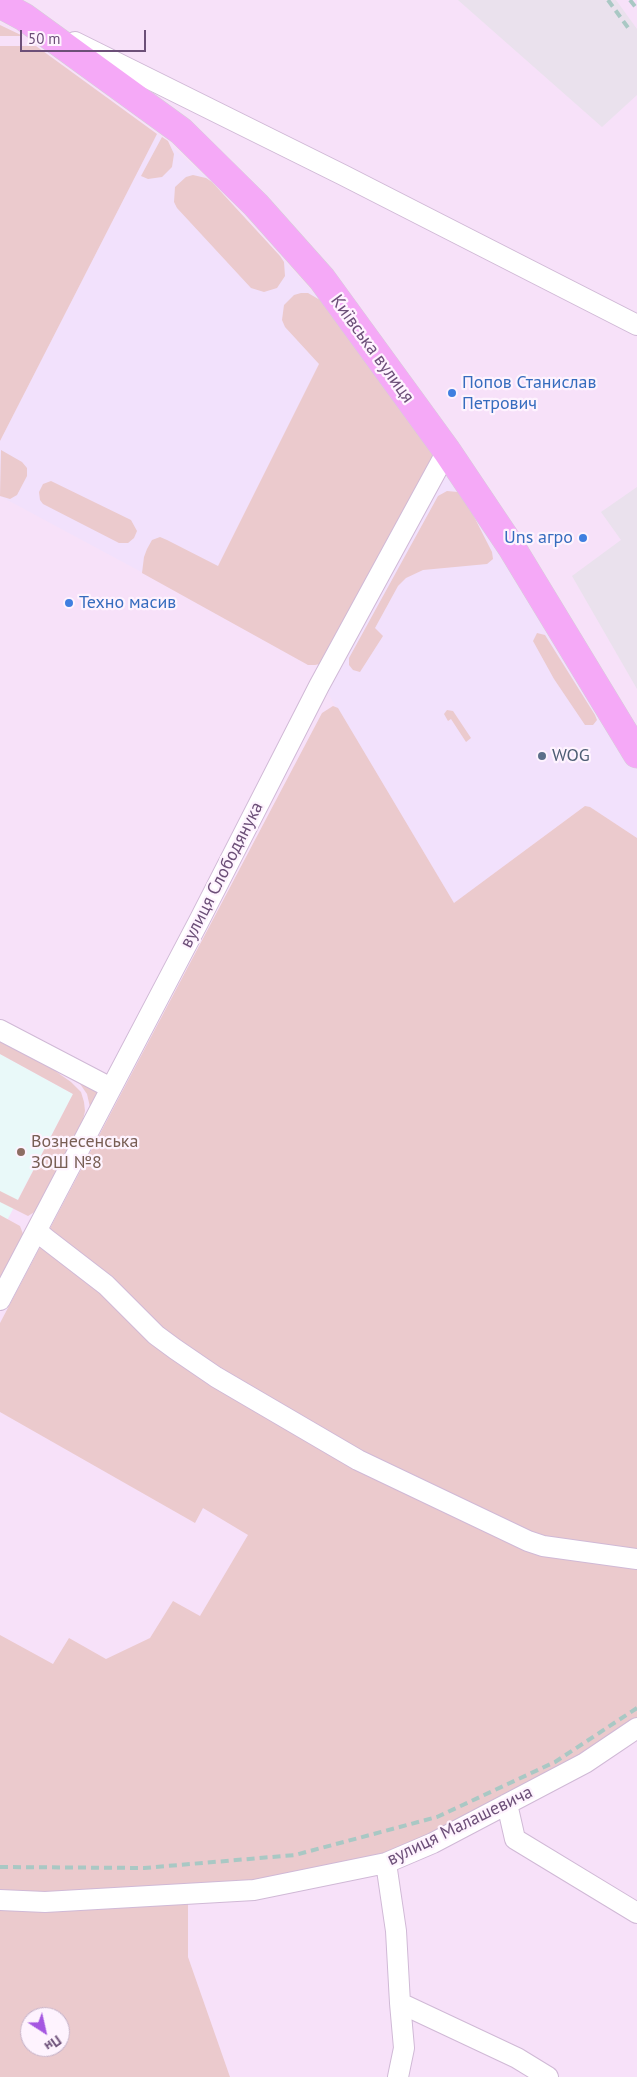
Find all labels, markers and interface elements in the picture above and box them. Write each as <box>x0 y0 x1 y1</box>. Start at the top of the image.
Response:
scale bar <box>22 20 149 52</box>
text: 50 m <box>28 29 61 48</box>
street label: Київська вулиця <box>326 291 418 407</box>
place label: Попов Станислав Петрович <box>462 372 596 414</box>
marker: Попов Станислав Петрович <box>446 387 458 399</box>
place label: Uns агро <box>504 527 573 549</box>
marker: Uns агро <box>577 532 589 544</box>
place label: Техно масив <box>79 592 176 614</box>
marker: Техно масив <box>63 597 75 609</box>
place label: WOG <box>552 745 590 767</box>
marker: WOG <box>536 750 548 762</box>
street label: вулиця Слободянука <box>176 798 268 952</box>
place label: Вознесенська ЗОШ №8 <box>31 1131 138 1174</box>
marker: Вознесенська ЗОШ №8 <box>15 1146 27 1158</box>
street label: вулиця Малашевича <box>384 1781 536 1871</box>
north arrow <box>20 2007 70 2057</box>
text: Пн <box>41 2031 65 2056</box>

